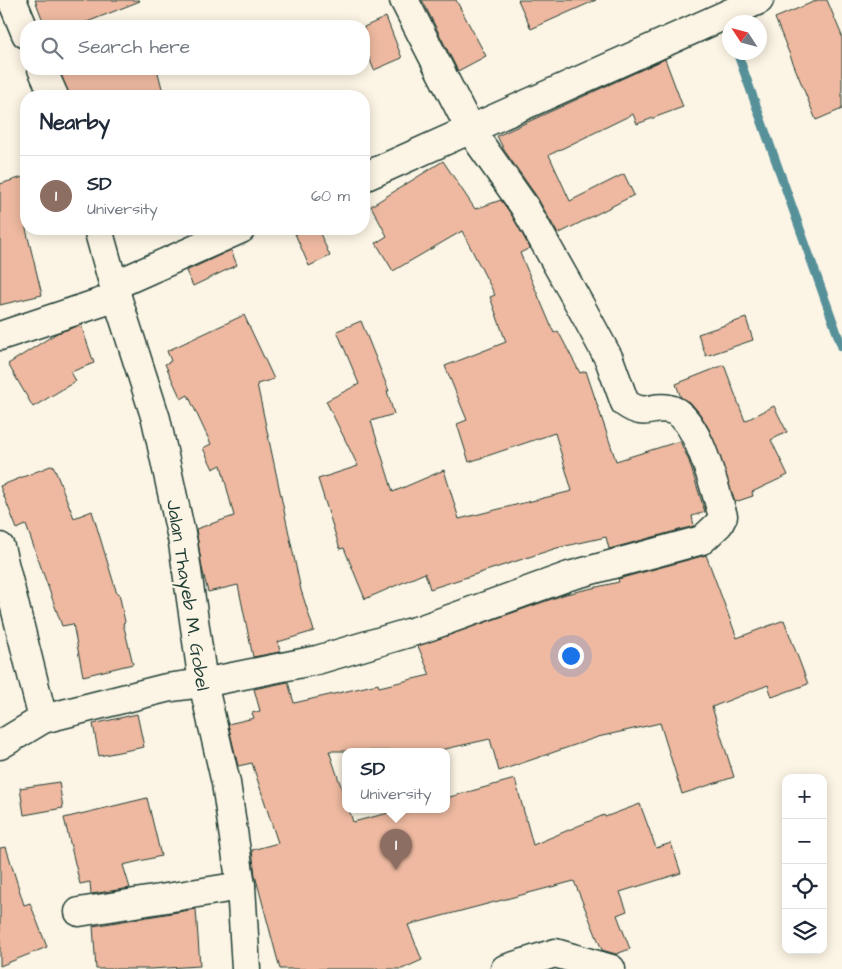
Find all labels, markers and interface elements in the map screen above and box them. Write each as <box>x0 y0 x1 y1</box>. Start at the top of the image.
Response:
north arrow <box>722 15 767 60</box>
search box <box>20 20 370 75</box>
icon: search <box>38 34 66 62</box>
text: Search here <box>78 34 190 61</box>
text: Nearby <box>40 108 110 137</box>
text: SD <box>87 171 112 198</box>
text: 1 <box>55 185 57 207</box>
text: 60 m <box>311 185 350 207</box>
text: University <box>87 198 158 220</box>
street label: Jalan Thayeb M. Gobel <box>158 498 216 693</box>
your location <box>558 643 584 669</box>
popup <box>342 748 450 813</box>
text: SD <box>361 756 385 783</box>
map controls <box>782 774 827 954</box>
button: + <box>782 774 827 819</box>
text: University <box>361 783 431 805</box>
button: − <box>782 819 827 864</box>
pin: 1 <box>380 829 412 870</box>
button: locate <box>782 864 827 909</box>
button: layers <box>782 909 827 954</box>

